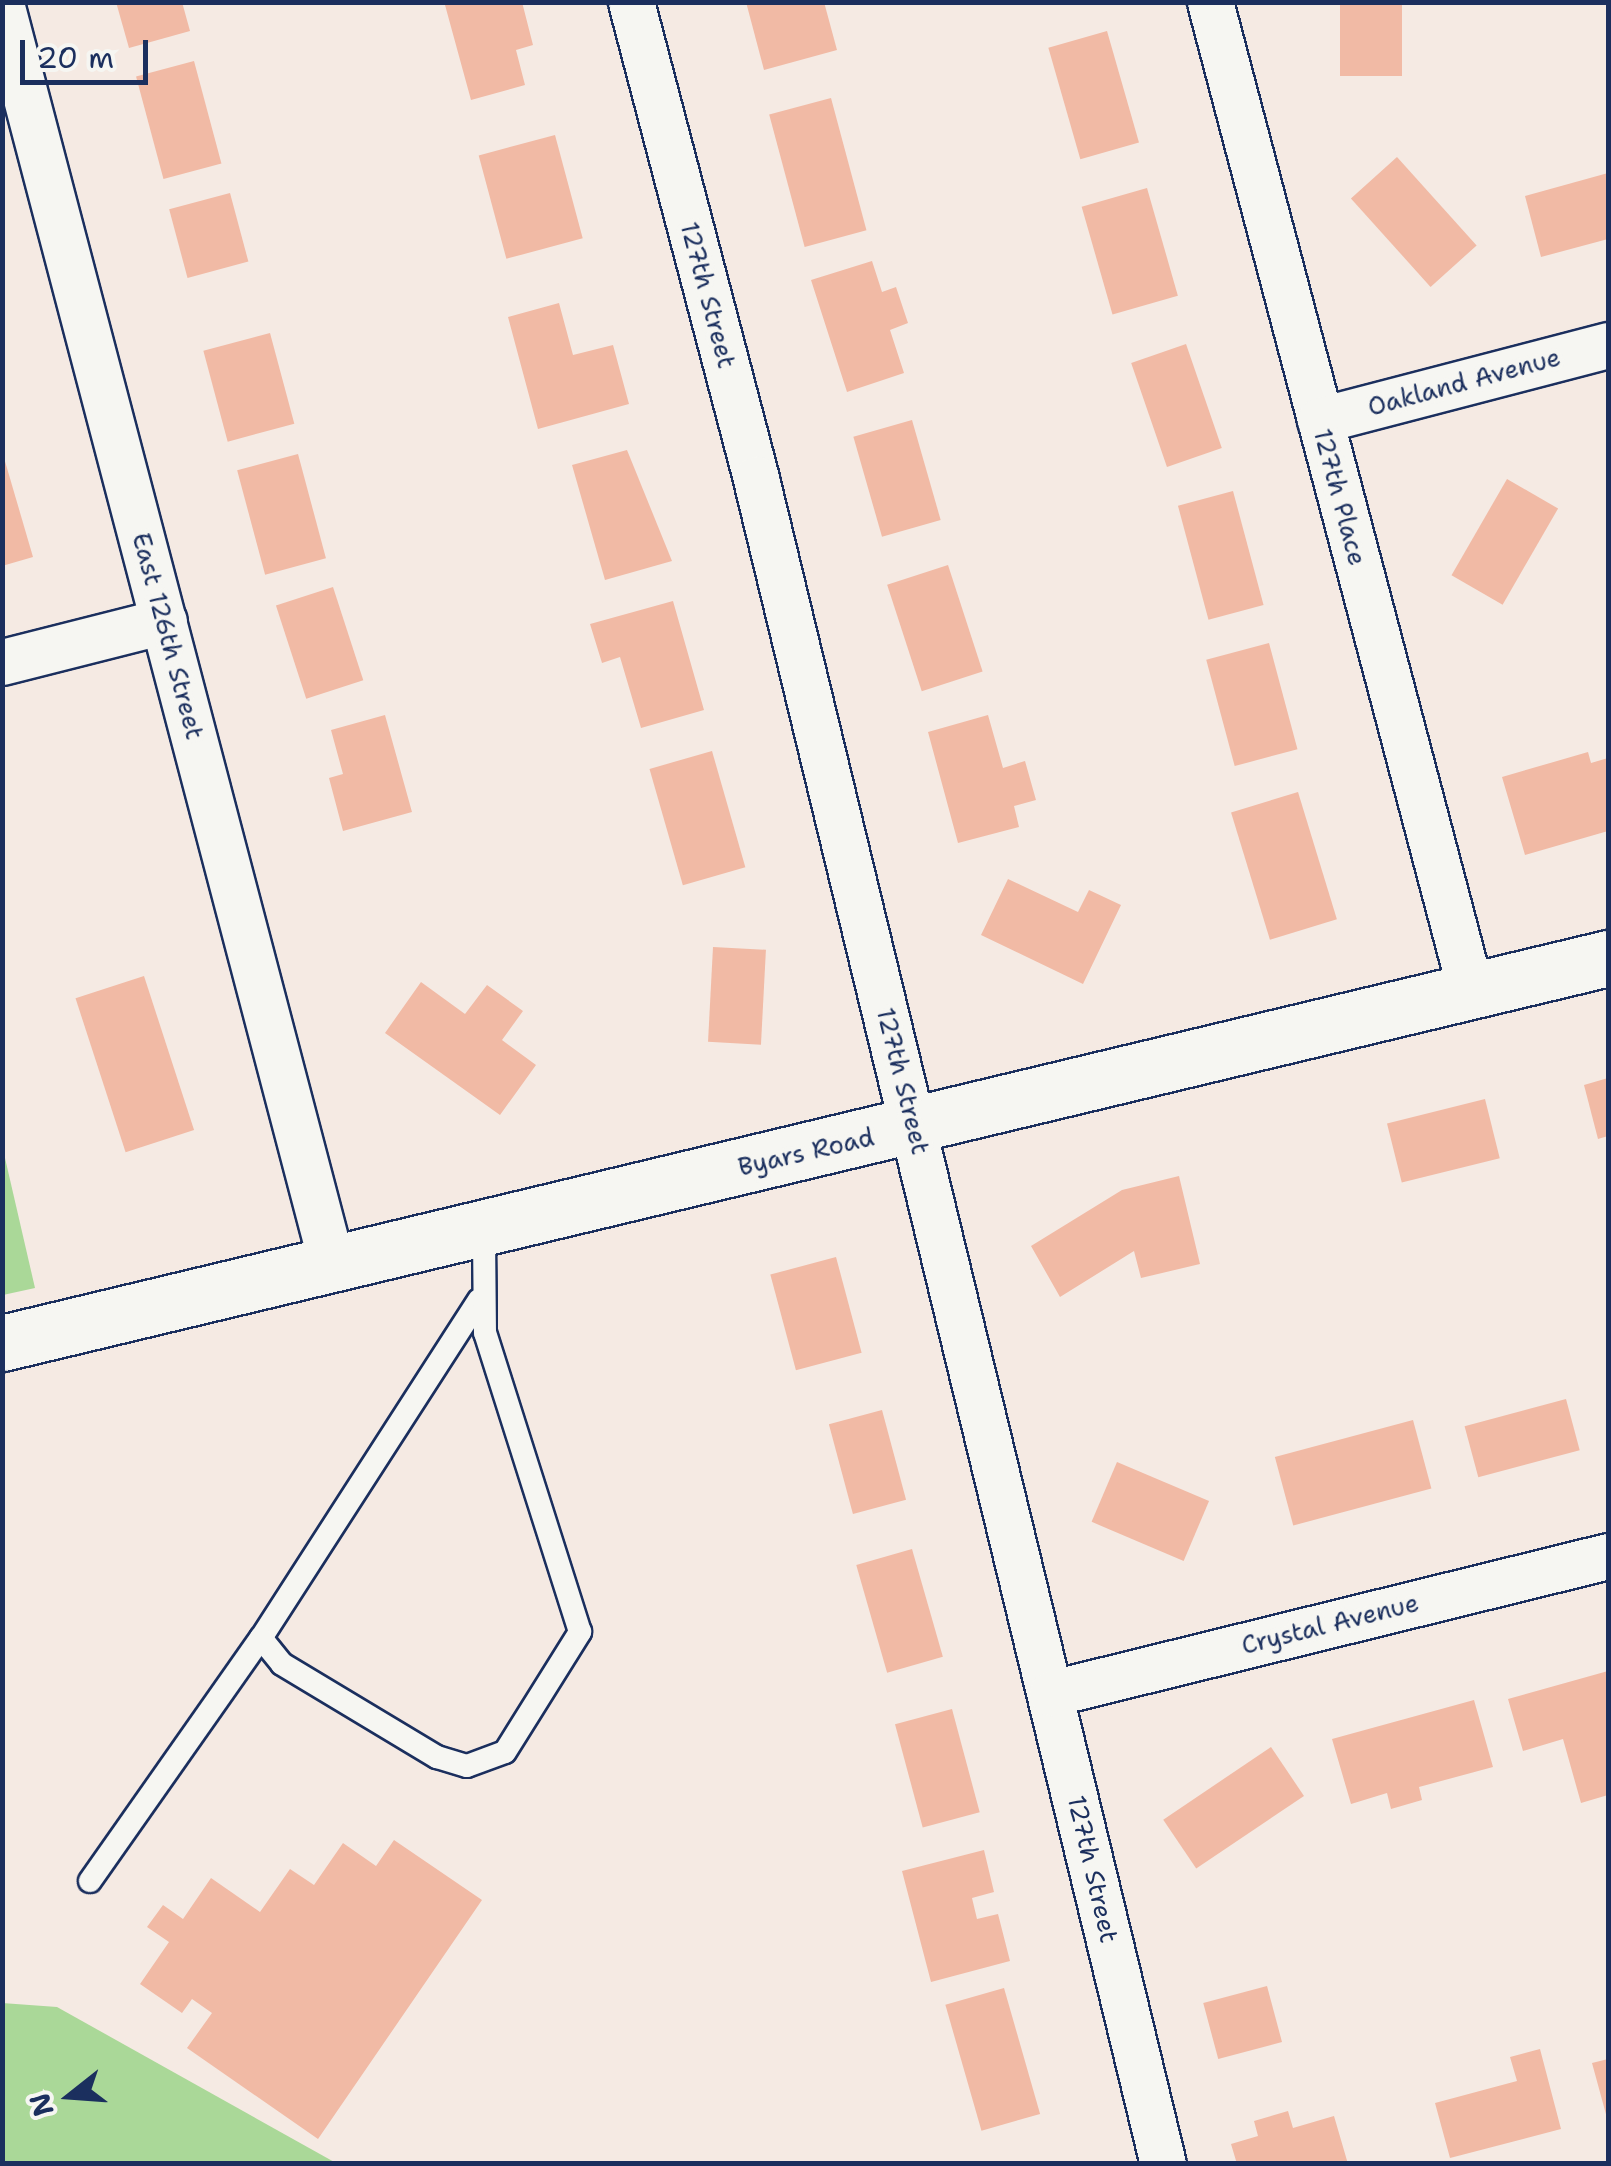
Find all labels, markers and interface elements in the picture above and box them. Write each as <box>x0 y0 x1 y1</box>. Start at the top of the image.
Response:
scale bar <box>25 20 152 82</box>
text: 20 m <box>37 37 114 78</box>
street label: 127th Street <box>674 219 742 371</box>
street label: Oakland Avenue <box>1364 342 1564 422</box>
street label: 127th Place <box>1307 425 1373 569</box>
street label: East 126th Street <box>126 529 210 743</box>
street label: 127th Street <box>870 1005 936 1157</box>
street label: Byars Road <box>735 1122 877 1182</box>
street label: Crystal Avenue <box>1238 1587 1422 1661</box>
street label: 127th Street <box>1061 1792 1125 1946</box>
north arrow <box>20 2046 120 2146</box>
text: N <box>20 2089 63 2121</box>

